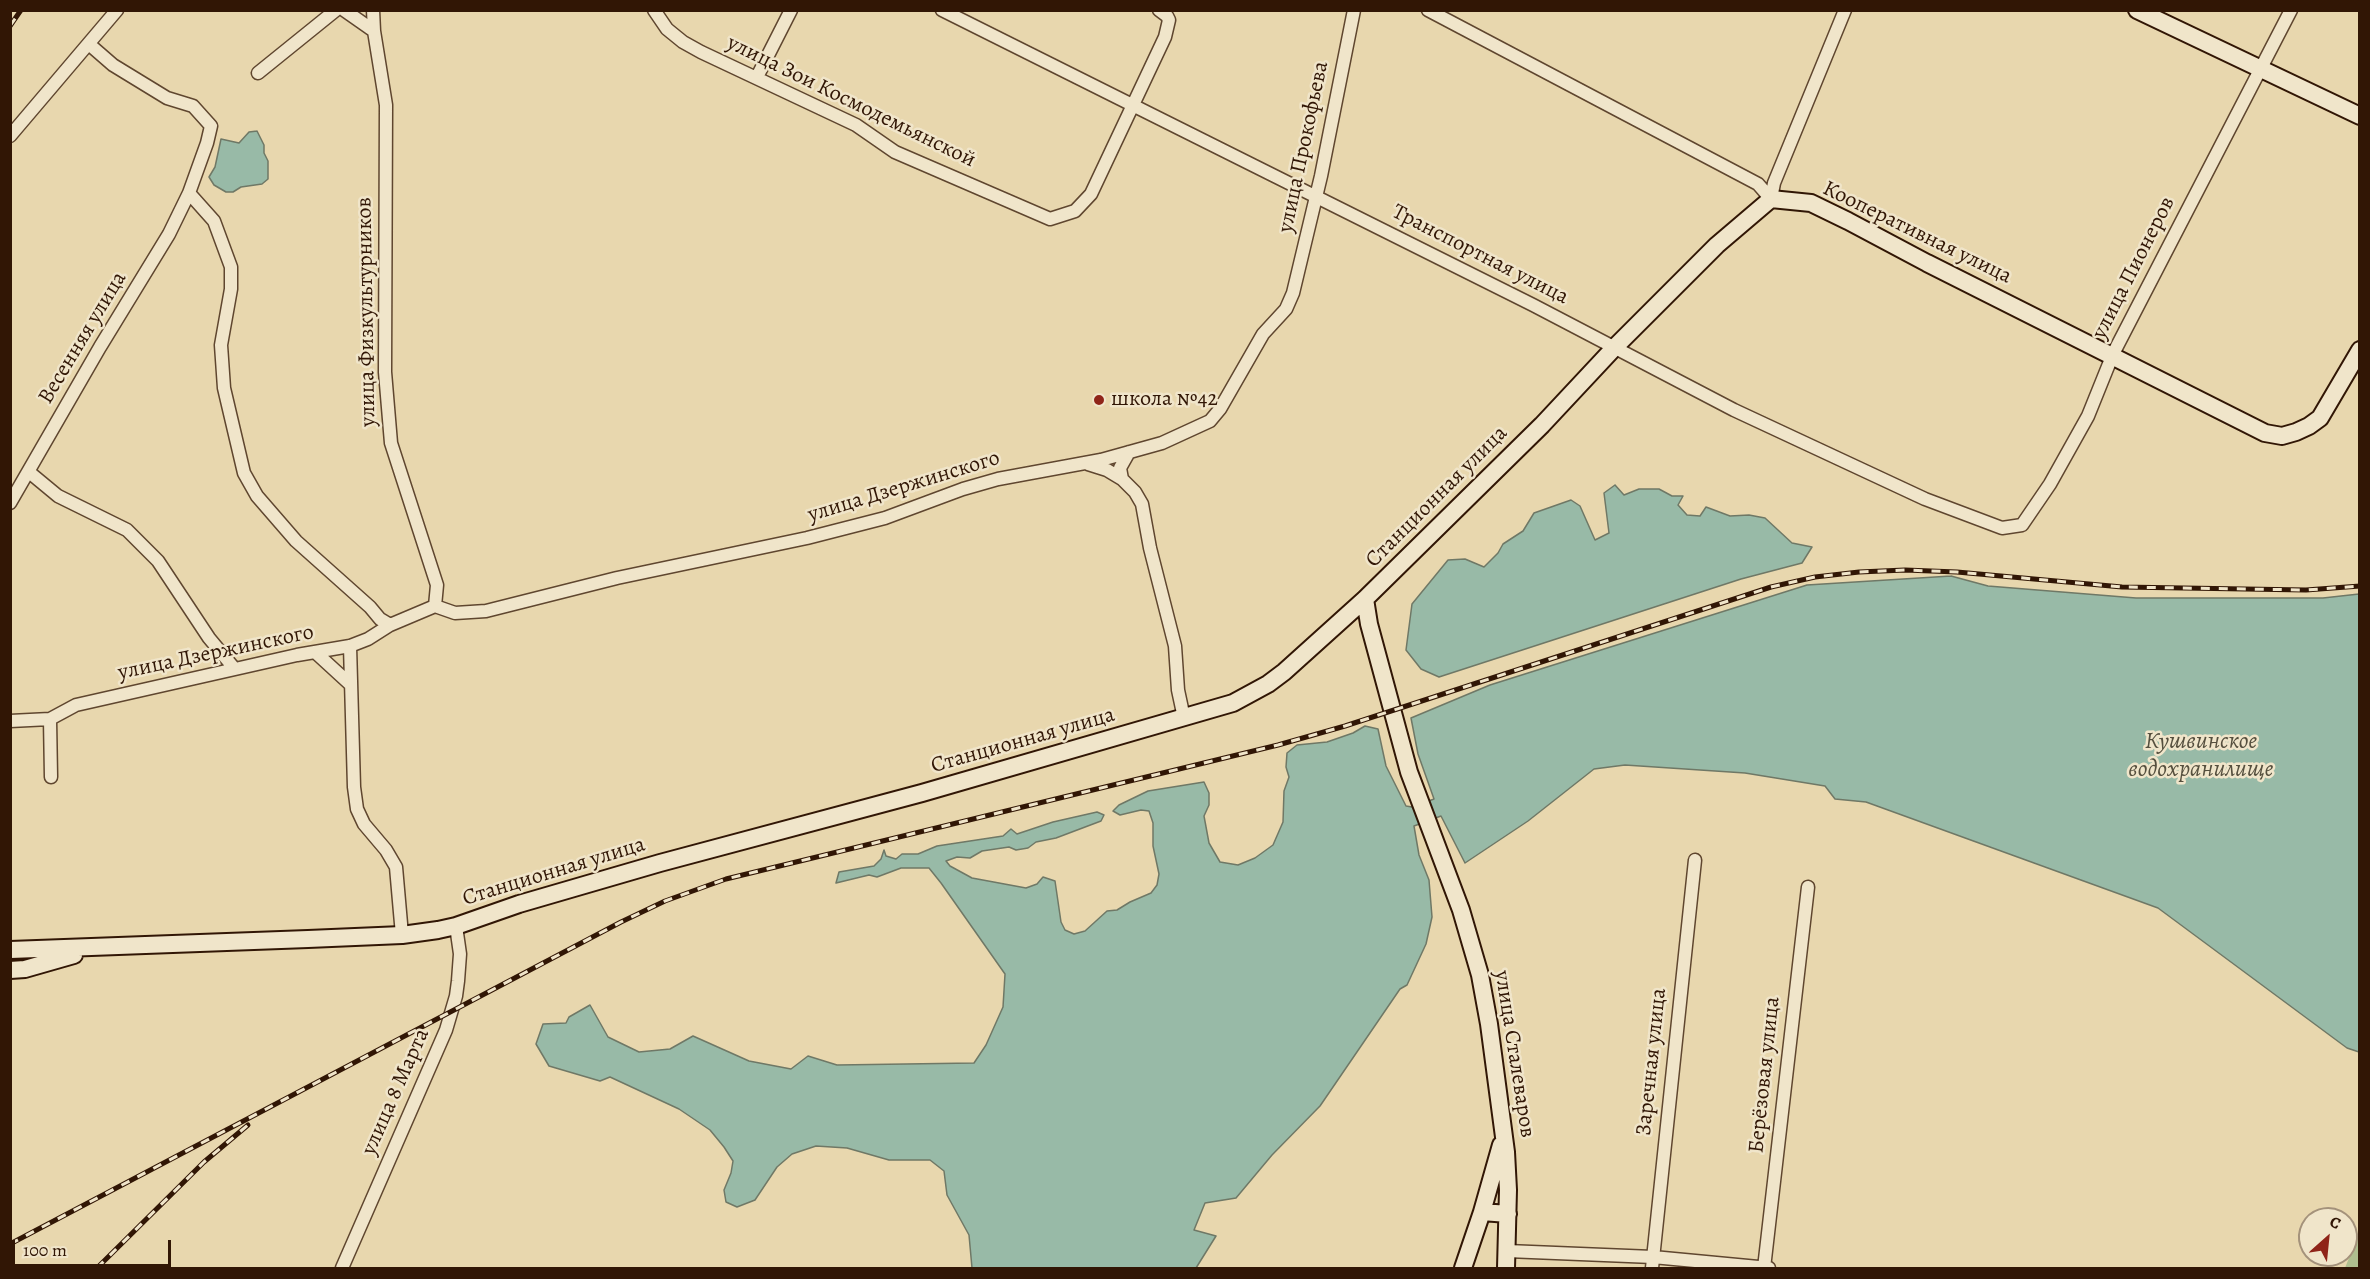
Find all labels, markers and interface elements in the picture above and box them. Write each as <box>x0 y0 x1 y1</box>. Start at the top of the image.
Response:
street label: улица Зои Космодемьянской <box>722 30 980 174</box>
street label: улица Прокофьева <box>1273 59 1335 235</box>
street label: Кооперативная улица <box>1818 176 2016 290</box>
street label: улица Пионеров <box>2087 193 2181 343</box>
street label: улица Физкультурников <box>352 197 382 427</box>
street label: Транспортная улица <box>1387 199 1573 311</box>
street label: Весенняя улица <box>33 267 133 409</box>
place label: школа №42 <box>1111 387 1218 413</box>
marker: школа №42 <box>1092 393 1106 407</box>
street label: Станционная улица <box>1361 421 1513 573</box>
street label: улица Дзержинского <box>805 445 1003 529</box>
street label: улица Дзержинского <box>116 619 316 687</box>
street label: Станционная улица <box>928 702 1118 780</box>
water label: Кушвинское водохранилище <box>2129 728 2273 784</box>
street label: Станционная улица <box>459 832 649 912</box>
street label: улица Сталеваров <box>1488 969 1540 1139</box>
street label: Заречная улица <box>1631 987 1673 1137</box>
street label: Берёзовая улица <box>1744 996 1786 1154</box>
street label: улица 8 Марта <box>356 1025 436 1159</box>
north arrow <box>2298 1207 2358 1267</box>
text: С <box>2326 1211 2345 1235</box>
scale bar <box>15 1228 174 1266</box>
text: 100 m <box>23 1238 67 1262</box>

